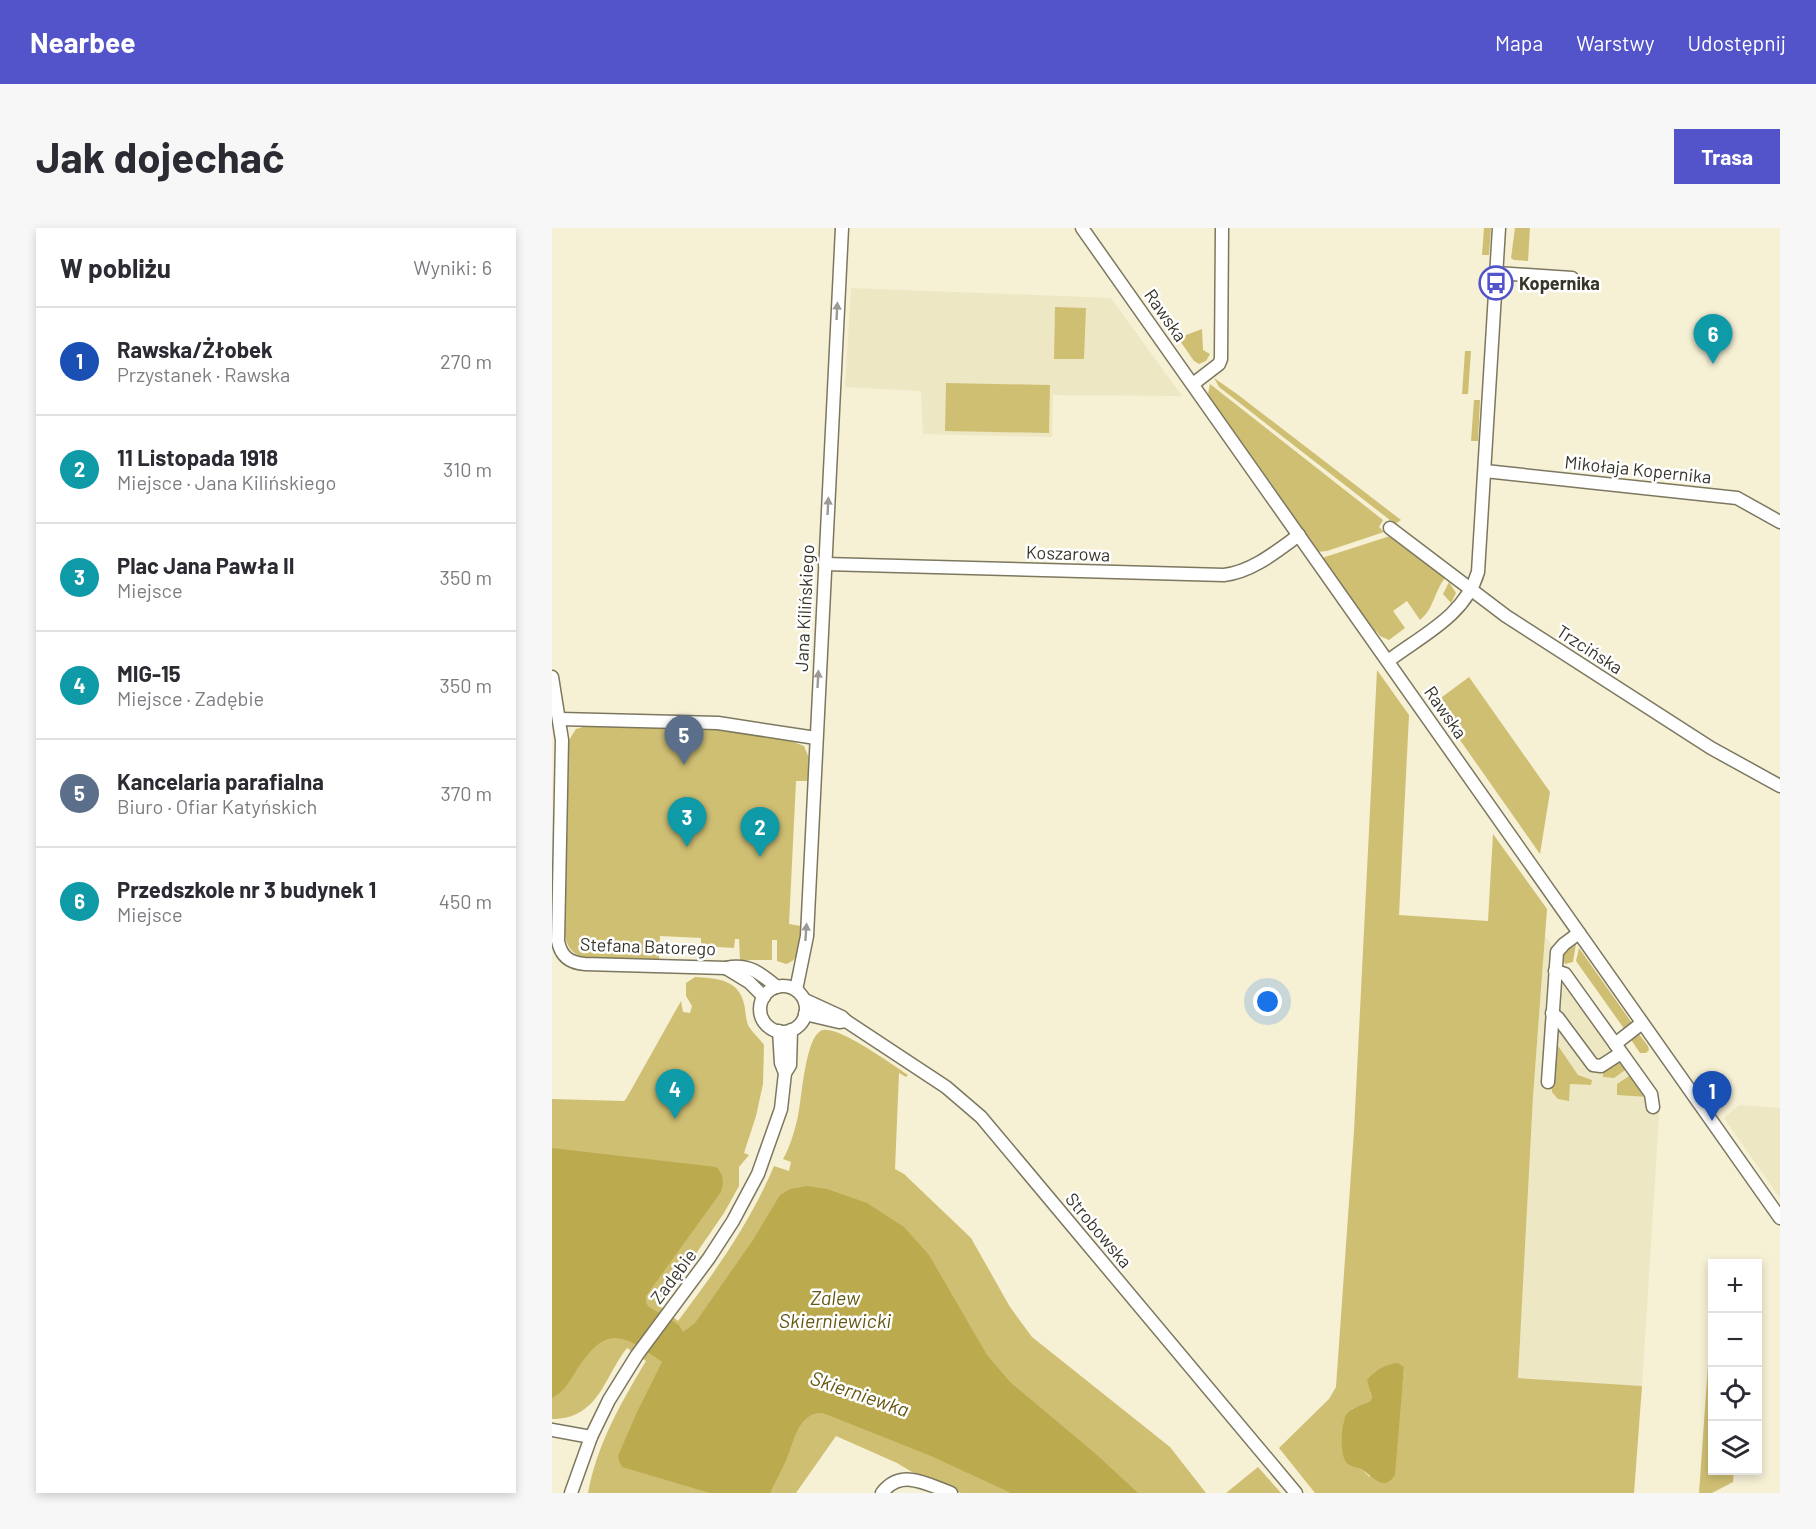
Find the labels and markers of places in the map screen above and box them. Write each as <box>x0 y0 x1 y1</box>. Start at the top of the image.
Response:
bus stop icon: Kopernika <box>1478 265 1514 301</box>
place label: Kopernika <box>1519 272 1600 294</box>
pin: 6 <box>1694 314 1732 364</box>
pin: 5 <box>664 716 704 765</box>
pin: 3 <box>668 798 706 847</box>
pin: 2 <box>740 808 780 857</box>
pin: 4 <box>656 1070 694 1119</box>
pin: 1 <box>1692 1072 1732 1121</box>

